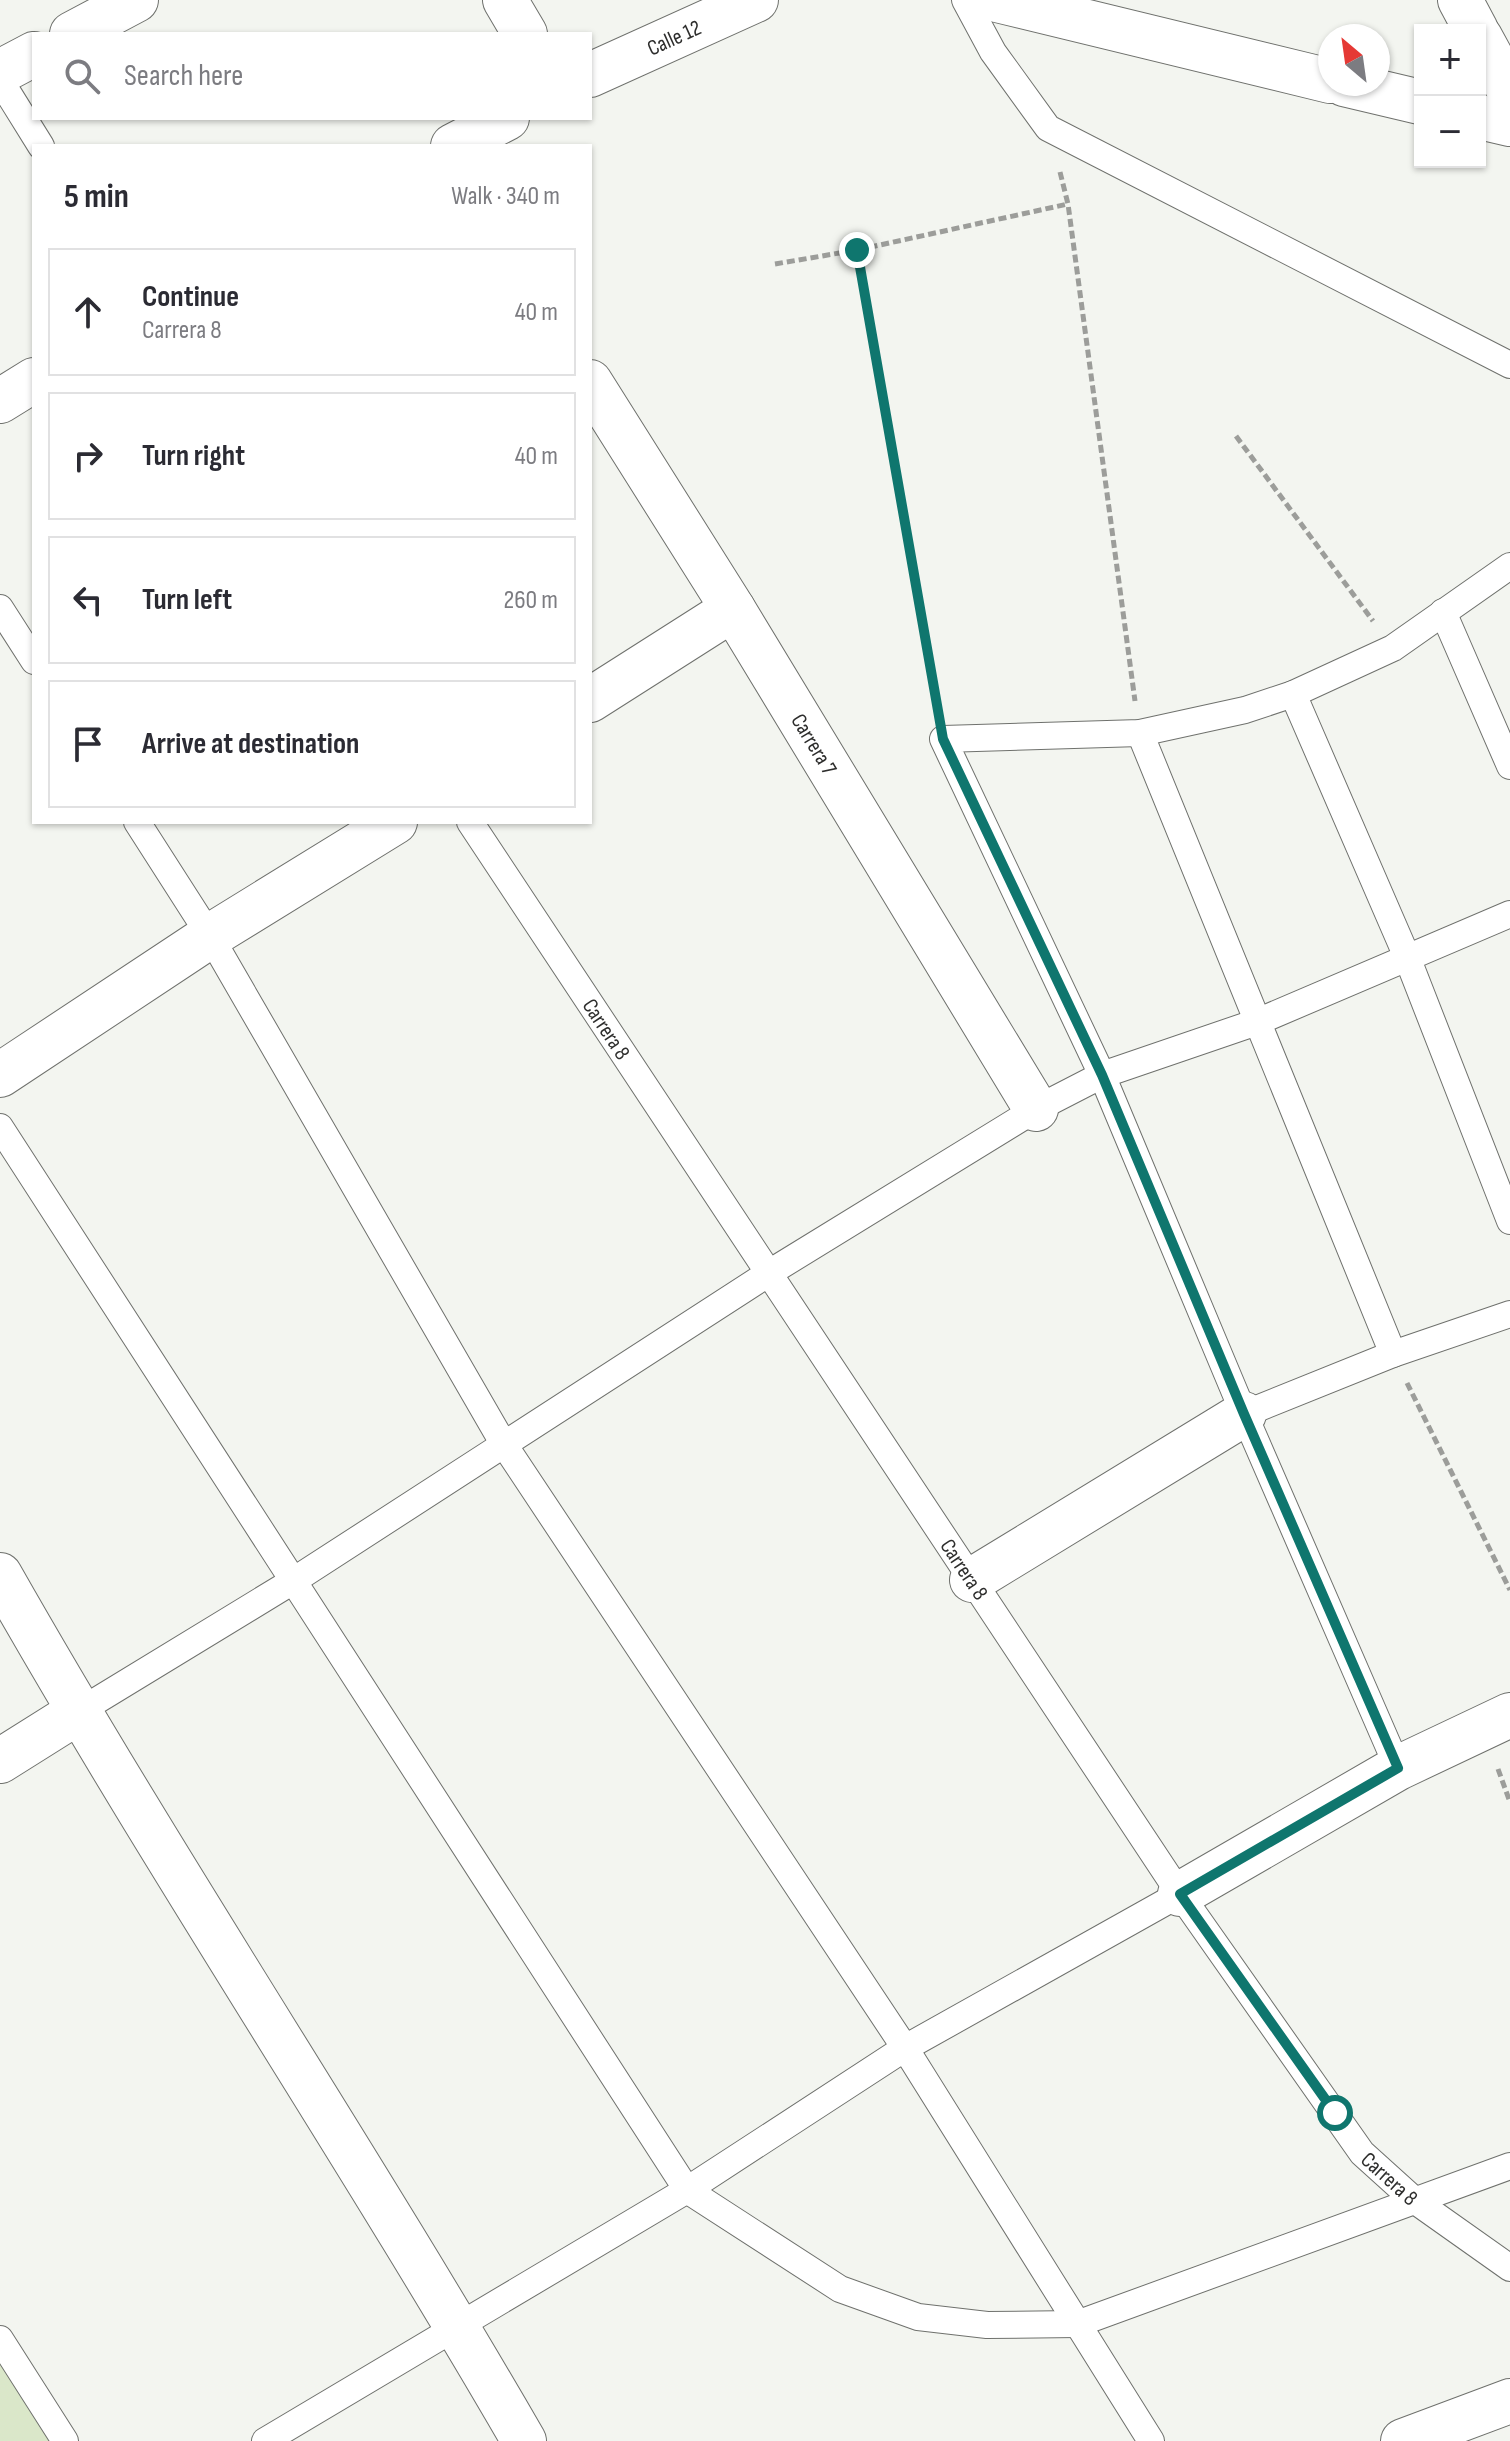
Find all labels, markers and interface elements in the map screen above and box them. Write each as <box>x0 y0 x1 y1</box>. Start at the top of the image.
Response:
street label: Calle 12 <box>643 15 706 62</box>
north arrow <box>1318 24 1390 96</box>
map controls <box>1414 24 1486 168</box>
button: + <box>1414 24 1486 96</box>
search box <box>32 32 592 120</box>
icon: search <box>60 54 104 98</box>
text: Search here <box>124 58 243 94</box>
button: − <box>1414 96 1486 168</box>
text: 5 min <box>64 176 129 217</box>
text: Walk · 340 m <box>451 181 560 212</box>
route end <box>839 232 875 268</box>
text: Continue <box>142 279 239 315</box>
icon: ahead <box>66 290 110 334</box>
text: 40 m <box>515 297 558 328</box>
text: Carrera 8 <box>142 315 222 346</box>
icon: right <box>66 434 110 478</box>
text: Turn right <box>142 438 245 474</box>
text: 40 m <box>515 441 558 472</box>
icon: left <box>66 578 110 622</box>
text: Turn left <box>142 582 232 618</box>
text: 260 m <box>503 585 558 616</box>
street label: Carrera 7 <box>785 709 842 780</box>
icon: arrive <box>66 722 110 766</box>
text: Arrive at destination <box>142 726 359 762</box>
street label: Carrera 8 <box>576 994 636 1065</box>
street label: Carrera 8 <box>934 1534 993 1605</box>
route start <box>1317 2095 1353 2131</box>
street label: Carrera 8 <box>1355 2147 1423 2212</box>

